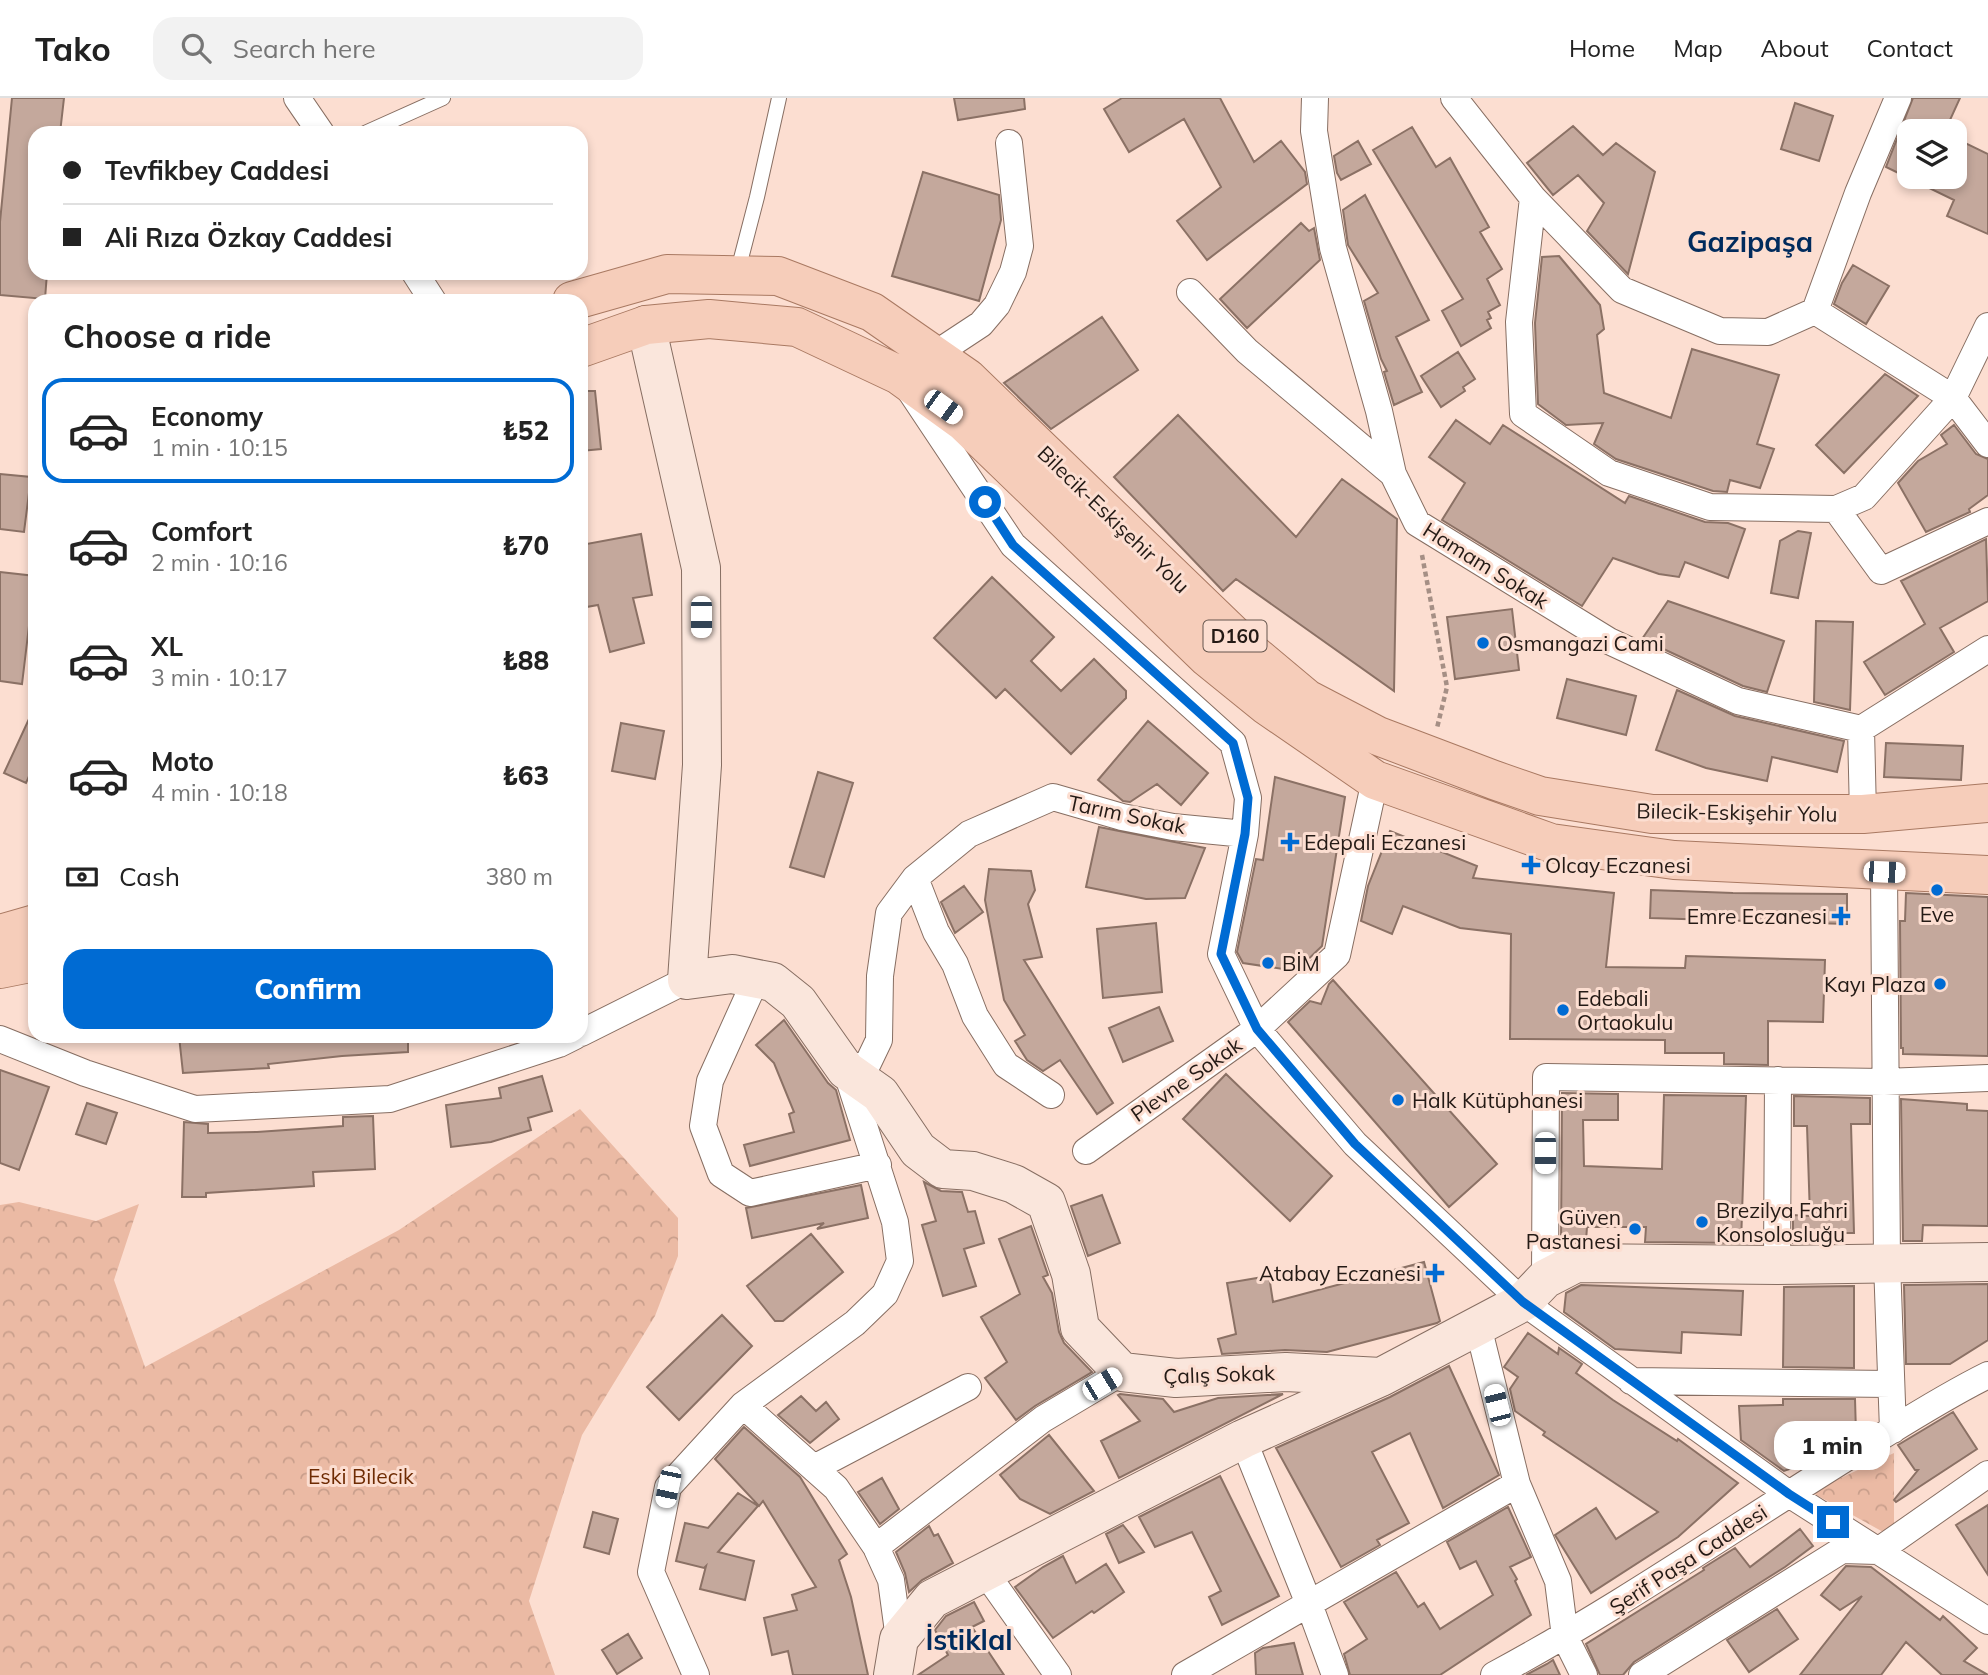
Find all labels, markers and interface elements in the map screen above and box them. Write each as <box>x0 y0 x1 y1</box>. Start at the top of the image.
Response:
search box <box>153 17 643 80</box>
text: Tako <box>35 28 111 69</box>
icon: search <box>177 29 215 67</box>
text: Search here <box>233 32 376 65</box>
text: Home <box>1569 33 1635 63</box>
text: Map <box>1673 33 1723 63</box>
text: About <box>1761 33 1829 63</box>
text: Contact <box>1867 33 1953 63</box>
map controls <box>1897 119 1967 189</box>
button: layers <box>1897 119 1967 189</box>
text: Tevfikbey Caddesi <box>105 154 329 187</box>
text: Ali Rıza Özkay Caddesi <box>105 221 392 254</box>
district label: Gazipaşa <box>1687 224 1813 259</box>
text: Choose a ride <box>63 316 271 356</box>
car <box>920 386 967 428</box>
icon: car <box>67 399 130 462</box>
text: Economy <box>151 400 263 433</box>
text: ₺52 <box>502 414 549 447</box>
text: 1 min · 10:15 <box>151 433 288 462</box>
street label: Bilecik-Eskişehir Yolu <box>1033 440 1195 598</box>
route start <box>969 486 1001 518</box>
icon: car <box>67 514 130 577</box>
text: Comfort <box>151 515 252 548</box>
street label: Hamam Sokak <box>1419 516 1554 614</box>
text: ₺70 <box>502 529 549 562</box>
text: 2 min · 10:16 <box>151 548 288 577</box>
car <box>691 596 712 638</box>
road number: D160 <box>1204 621 1266 652</box>
icon: car <box>67 629 130 692</box>
text: XL <box>151 630 183 663</box>
place label: Osmangazi Cami <box>1497 630 1664 656</box>
marker: Osmangazi Cami <box>1475 635 1491 651</box>
text: ₺88 <box>502 644 549 677</box>
text: 3 min · 10:17 <box>151 663 288 692</box>
icon: car <box>67 744 130 807</box>
text: Moto <box>151 745 214 778</box>
text: ₺63 <box>502 759 549 792</box>
text: 4 min · 10:18 <box>151 778 288 807</box>
street label: Tarım Sokak <box>1066 789 1188 839</box>
street label: Bilecik-Eskişehir Yolu <box>1636 797 1838 827</box>
place label: Edepali Eczanesi <box>1304 829 1466 855</box>
marker: Edepali Eczanesi <box>1282 834 1298 850</box>
place label: Olcay Eczanesi <box>1545 852 1691 878</box>
marker: Olcay Eczanesi <box>1523 857 1539 873</box>
icon: cash <box>63 858 101 896</box>
text: Cash <box>119 860 180 893</box>
car <box>1863 861 1906 883</box>
text: 380 m <box>485 862 553 891</box>
marker: Eve <box>1929 882 1945 898</box>
place label: Eve <box>1920 901 1954 927</box>
place label: Emre Eczanesi <box>1687 903 1827 929</box>
marker: Emre Eczanesi <box>1833 908 1849 924</box>
button: Confirm <box>63 949 553 1029</box>
place label: BİM <box>1282 950 1320 976</box>
marker: BİM <box>1260 955 1276 971</box>
place label: Kayı Plaza <box>1824 971 1926 997</box>
marker: Kayı Plaza <box>1932 976 1948 992</box>
place label: Edebali Ortaokulu <box>1577 985 1673 1035</box>
marker: Edebali Ortaokulu <box>1555 1002 1571 1018</box>
street label: Plevne Sokak <box>1125 1031 1247 1127</box>
place label: Halk Kütüphanesi <box>1412 1087 1583 1113</box>
marker: Halk Kütüphanesi <box>1390 1092 1406 1108</box>
car <box>1535 1132 1556 1174</box>
place label: Brezilya Fahri Konsolosluğu <box>1716 1197 1848 1247</box>
place label: Güven Pastanesi <box>1526 1204 1621 1254</box>
marker: Brezilya Fahri Konsolosluğu <box>1694 1214 1710 1230</box>
marker: Güven Pastanesi <box>1627 1221 1643 1237</box>
place label: Atabay Eczanesi <box>1259 1260 1421 1286</box>
marker: Atabay Eczanesi <box>1427 1265 1443 1281</box>
street label: Çalış Sokak <box>1163 1359 1275 1389</box>
car <box>1079 1364 1126 1404</box>
car <box>1482 1382 1513 1428</box>
callout: 1 min <box>1775 1420 1891 1470</box>
text: 1 min <box>1801 1431 1863 1460</box>
park label: Eski Bilecik <box>308 1463 414 1489</box>
car <box>654 1464 683 1510</box>
street label: Şerif Paşa Caddesi <box>1604 1498 1772 1620</box>
route end <box>1817 1506 1849 1538</box>
district label: İstiklal <box>925 1622 1013 1657</box>

